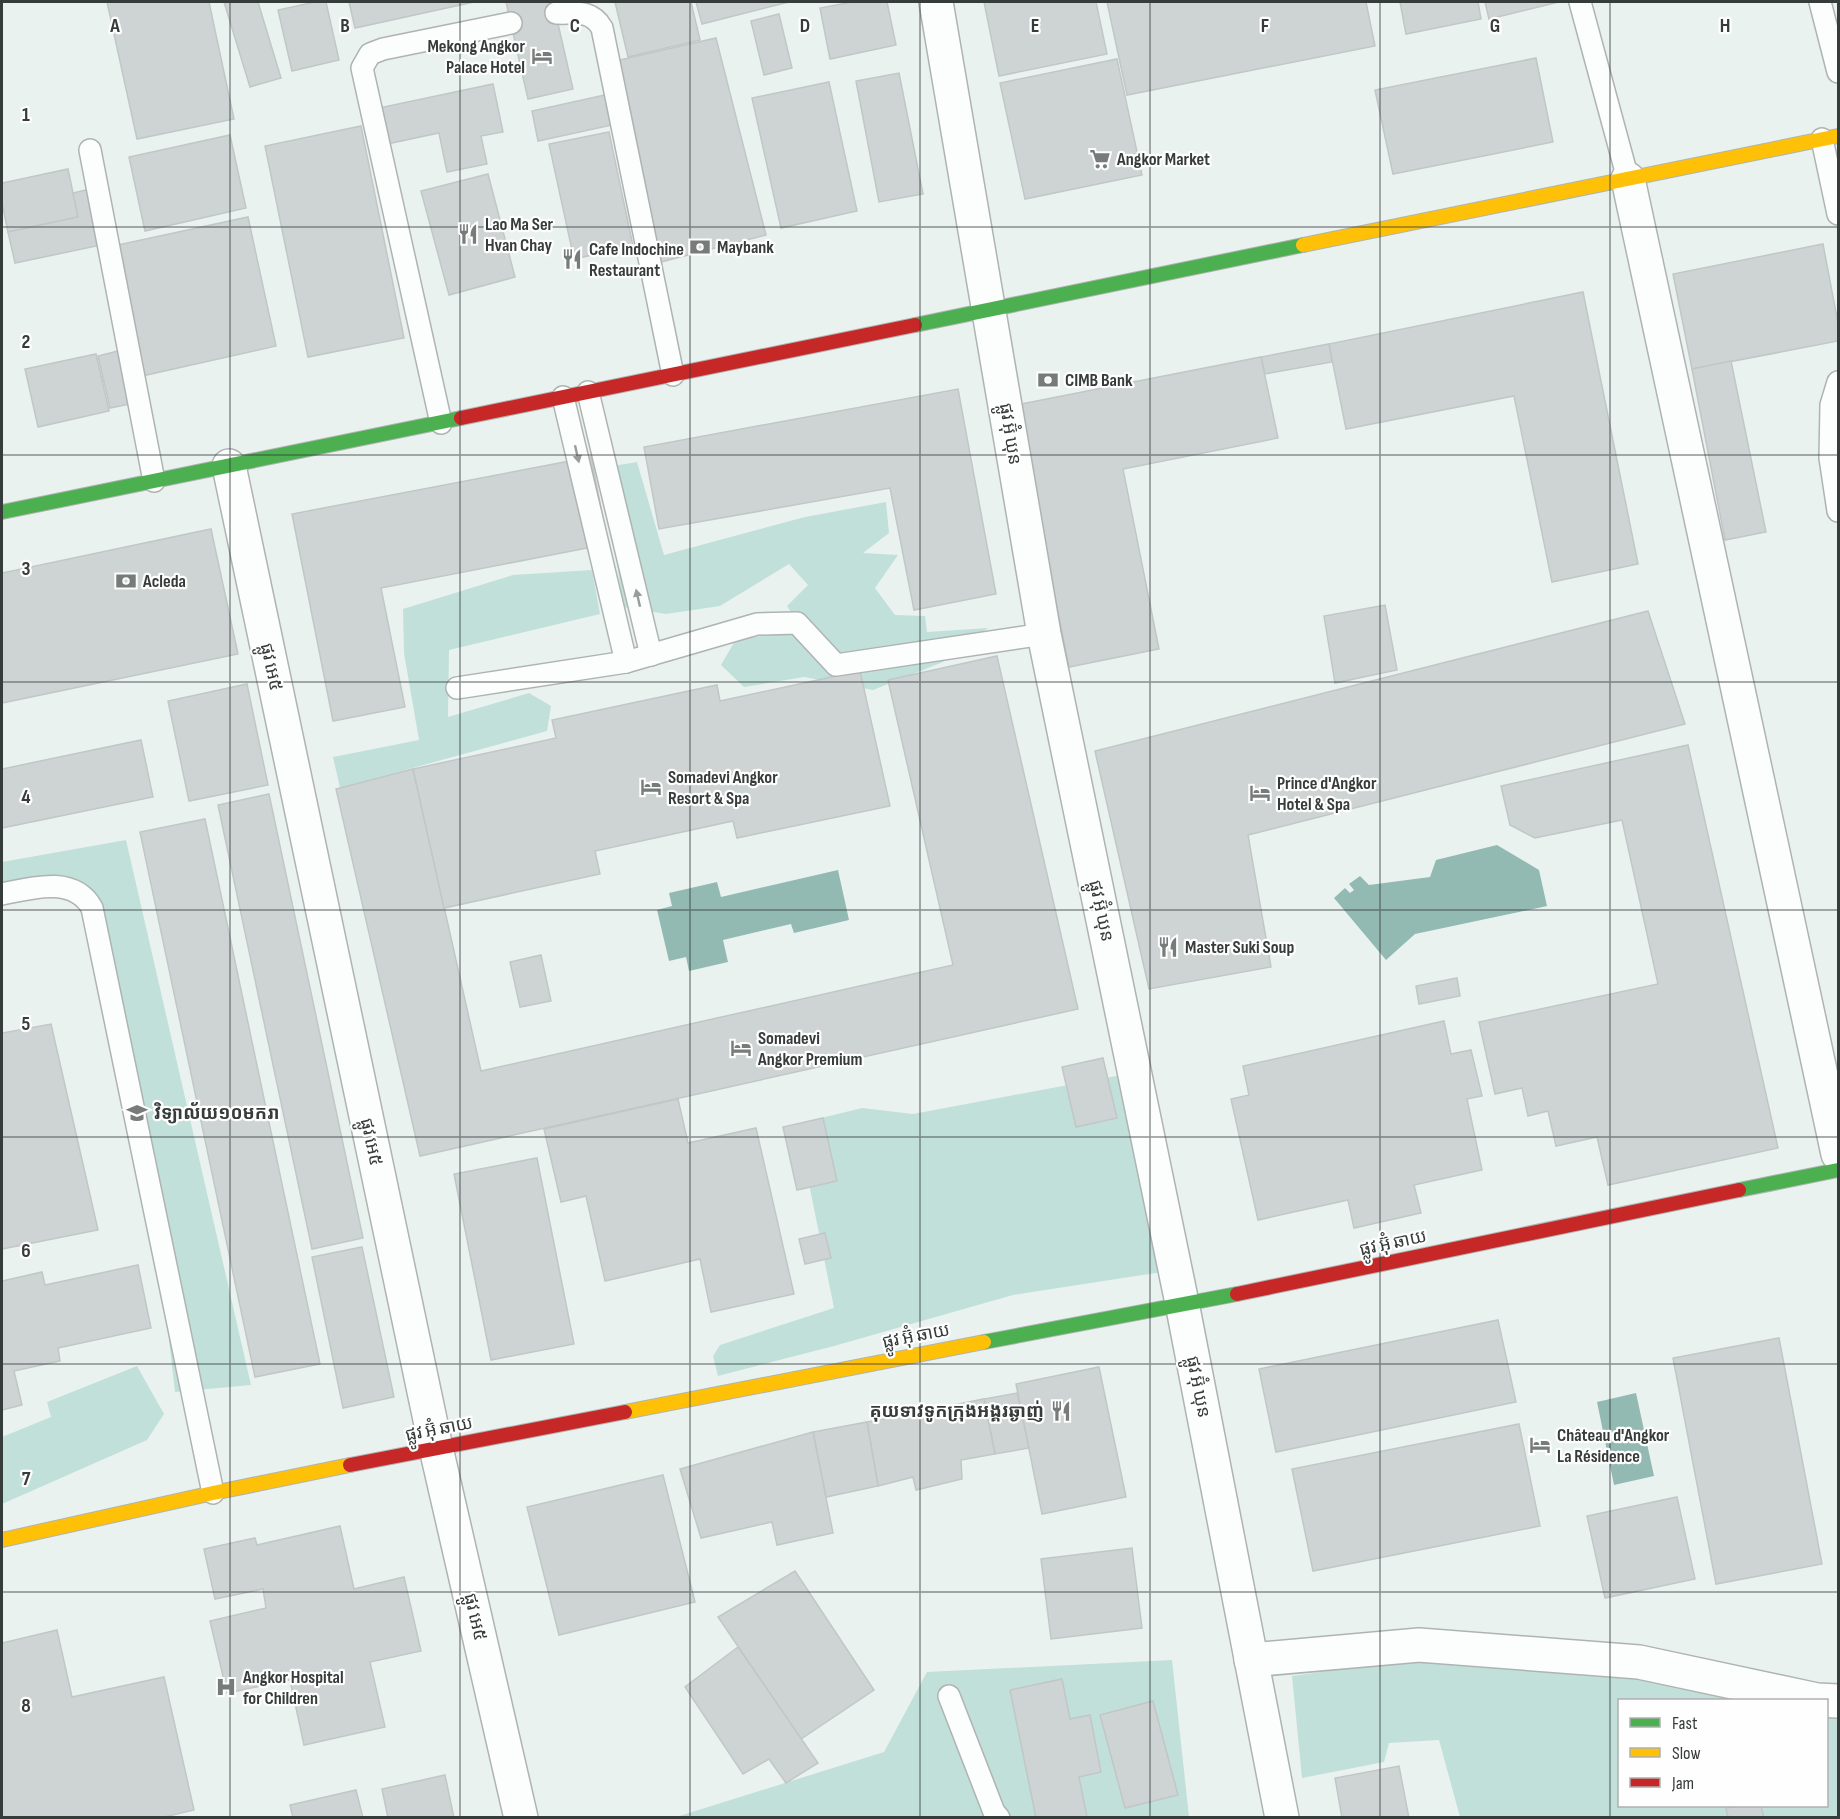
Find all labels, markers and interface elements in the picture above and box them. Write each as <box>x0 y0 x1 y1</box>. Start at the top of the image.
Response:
text: A <box>109 14 120 38</box>
text: B <box>340 14 350 38</box>
text: C <box>570 14 580 38</box>
text: D <box>800 14 810 38</box>
text: E <box>1031 14 1039 38</box>
text: F <box>1261 14 1269 38</box>
text: G <box>1490 14 1500 38</box>
text: H <box>1720 14 1730 38</box>
place label: Mekong Angkor Palace Hotel <box>427 36 525 78</box>
hotel icon: Mekong Angkor Palace Hotel <box>530 44 554 68</box>
text: 1 <box>22 103 30 127</box>
supermarket icon: Angkor Market <box>1088 147 1112 171</box>
place label: Angkor Market <box>1116 149 1210 170</box>
place label: Lao Ma Ser Hvan Chay <box>485 214 554 256</box>
restaurant icon: Lao Ma Ser Hvan Chay <box>456 222 480 246</box>
bank icon: Maybank <box>688 235 712 259</box>
place label: Maybank <box>717 237 774 258</box>
place label: Cafe Indochine Restaurant <box>589 239 684 281</box>
restaurant icon: Cafe Indochine Restaurant <box>560 247 584 271</box>
text: 2 <box>22 330 30 354</box>
bank icon: CIMB Bank <box>1036 368 1060 392</box>
place label: CIMB Bank <box>1065 370 1133 391</box>
street label: ផ្លូវ អ៊ុំ ឃុន <box>989 401 1028 467</box>
one-way arrow <box>572 445 582 463</box>
text: 3 <box>22 557 31 581</box>
bank icon: Acleda <box>114 569 138 593</box>
place label: Acleda <box>142 571 186 592</box>
one-way arrow <box>632 589 642 607</box>
street label: ផ្លូវ អេ៥ <box>251 641 286 694</box>
place label: Somadevi Angkor Resort & Spa <box>668 767 778 809</box>
place label: Prince d'Angkor Hotel & Spa <box>1277 773 1377 815</box>
hotel icon: Somadevi Angkor Resort & Spa <box>639 775 663 799</box>
hotel icon: Prince d'Angkor Hotel & Spa <box>1248 781 1272 805</box>
text: 4 <box>21 785 31 809</box>
street label: ផ្លូវ អ៊ុំ ឃុន <box>1079 878 1121 945</box>
restaurant icon: Master Suki Soup <box>1156 935 1180 959</box>
place label: Master Suki Soup <box>1185 937 1294 958</box>
text: 5 <box>22 1012 31 1036</box>
place label: Somadevi Angkor Premium <box>757 1028 862 1070</box>
hotel icon: Somadevi Angkor Premium <box>729 1036 753 1060</box>
school or university icon: វិទ្យាល័យ១០មករា <box>125 1101 149 1125</box>
place label: វិទ្យាល័យ១០មករា <box>153 1102 279 1124</box>
street label: ផ្លូវ អេ៥ <box>351 1116 386 1169</box>
street label: ផ្លូវ អ៊ុំ ឆាយ <box>1357 1223 1430 1266</box>
text: 6 <box>21 1239 31 1263</box>
street label: ផ្លូវ អ៊ុំ ឆាយ <box>880 1316 953 1358</box>
street label: ផ្លូវ អ៊ុំ ឃុន <box>1176 1354 1217 1421</box>
restaurant icon: គុយទាវទូកក្រុងអង្គរឆ្ងាញ់ <box>1049 1399 1073 1423</box>
place label: គុយទាវទូកក្រុងអង្គរឆ្ងាញ់ <box>869 1400 1044 1422</box>
street label: ផ្លូវ អ៊ុំ ឆាយ <box>403 1409 476 1451</box>
place label: Château d'Angkor La Résidence <box>1557 1425 1670 1467</box>
hotel icon: Château d'Angkor La Résidence <box>1528 1433 1552 1457</box>
text: 7 <box>22 1467 31 1491</box>
street label: ផ្លូវ អេ៥ <box>454 1591 491 1644</box>
place label: Angkor Hospital for Children <box>242 1667 344 1709</box>
hospital icon: Angkor Hospital for Children <box>214 1675 238 1699</box>
text: 8 <box>21 1694 31 1718</box>
legend <box>1618 1699 1828 1807</box>
text: Fast <box>1672 1713 1698 1734</box>
text: Slow <box>1672 1743 1701 1764</box>
text: Jam <box>1671 1773 1694 1794</box>

